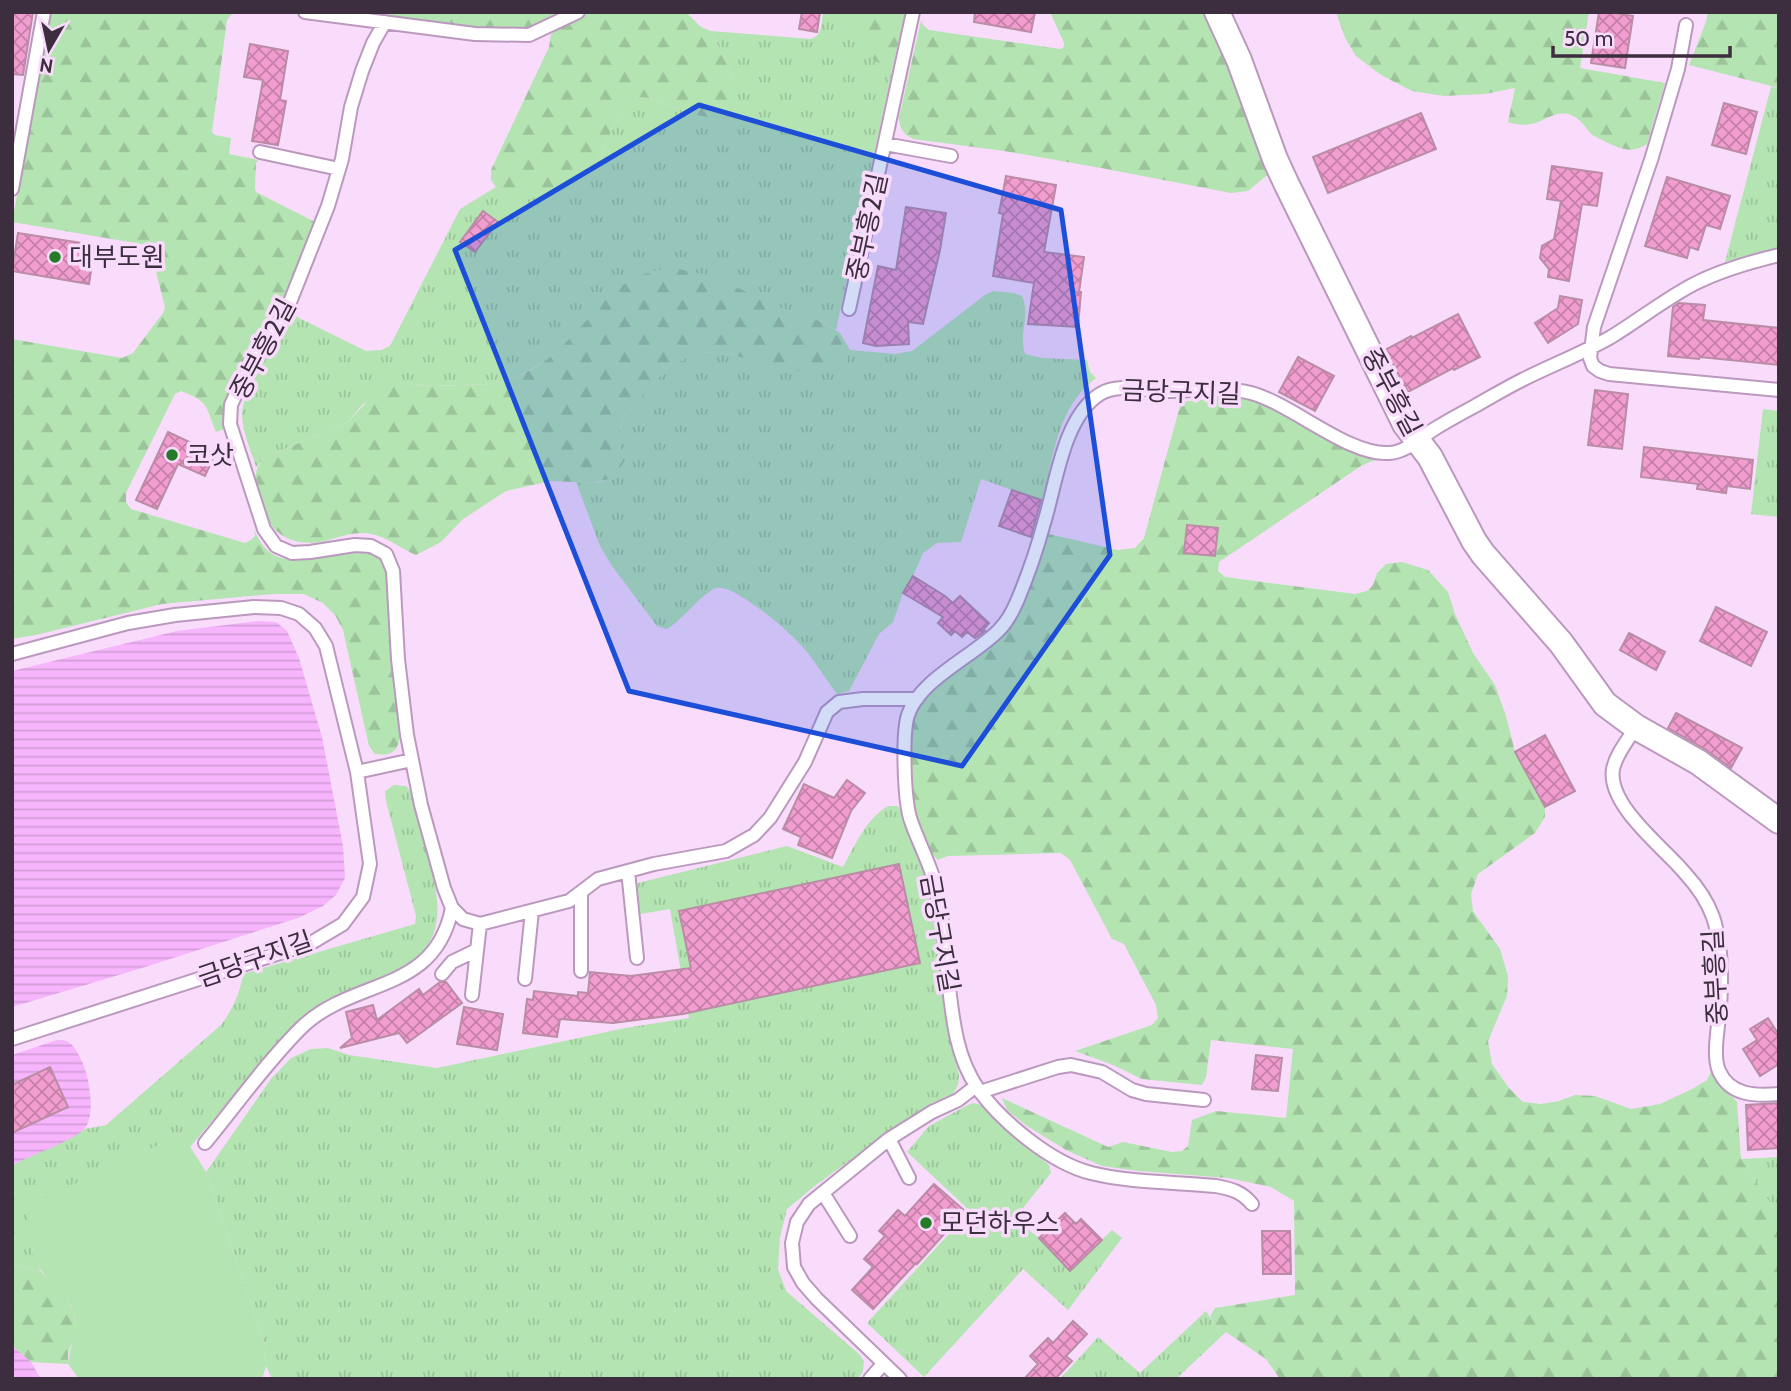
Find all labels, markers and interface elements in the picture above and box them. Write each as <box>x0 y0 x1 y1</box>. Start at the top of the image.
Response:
north arrow <box>14 14 84 84</box>
scale bar <box>1553 14 1730 58</box>
text: 50 m <box>1564 26 1613 51</box>
text: N <box>38 53 55 78</box>
street label: 중부흥2길 <box>840 170 894 284</box>
place label: 대부도원 <box>69 241 165 273</box>
marker: 대부도원 <box>47 249 63 265</box>
street label: 중부흥2길 <box>223 293 303 405</box>
street label: 중부흥길 <box>1355 342 1429 442</box>
street label: 금당구지길 <box>1121 374 1241 410</box>
place label: 코삿 <box>186 439 234 471</box>
marker: 코삿 <box>164 447 180 463</box>
street label: 금당구지길 <box>914 871 966 995</box>
street label: 금당구지길 <box>193 924 317 994</box>
street label: 중부흥길 <box>1697 928 1733 1026</box>
place label: 모던하우스 <box>940 1207 1060 1239</box>
marker: 모던하우스 <box>918 1215 934 1231</box>

